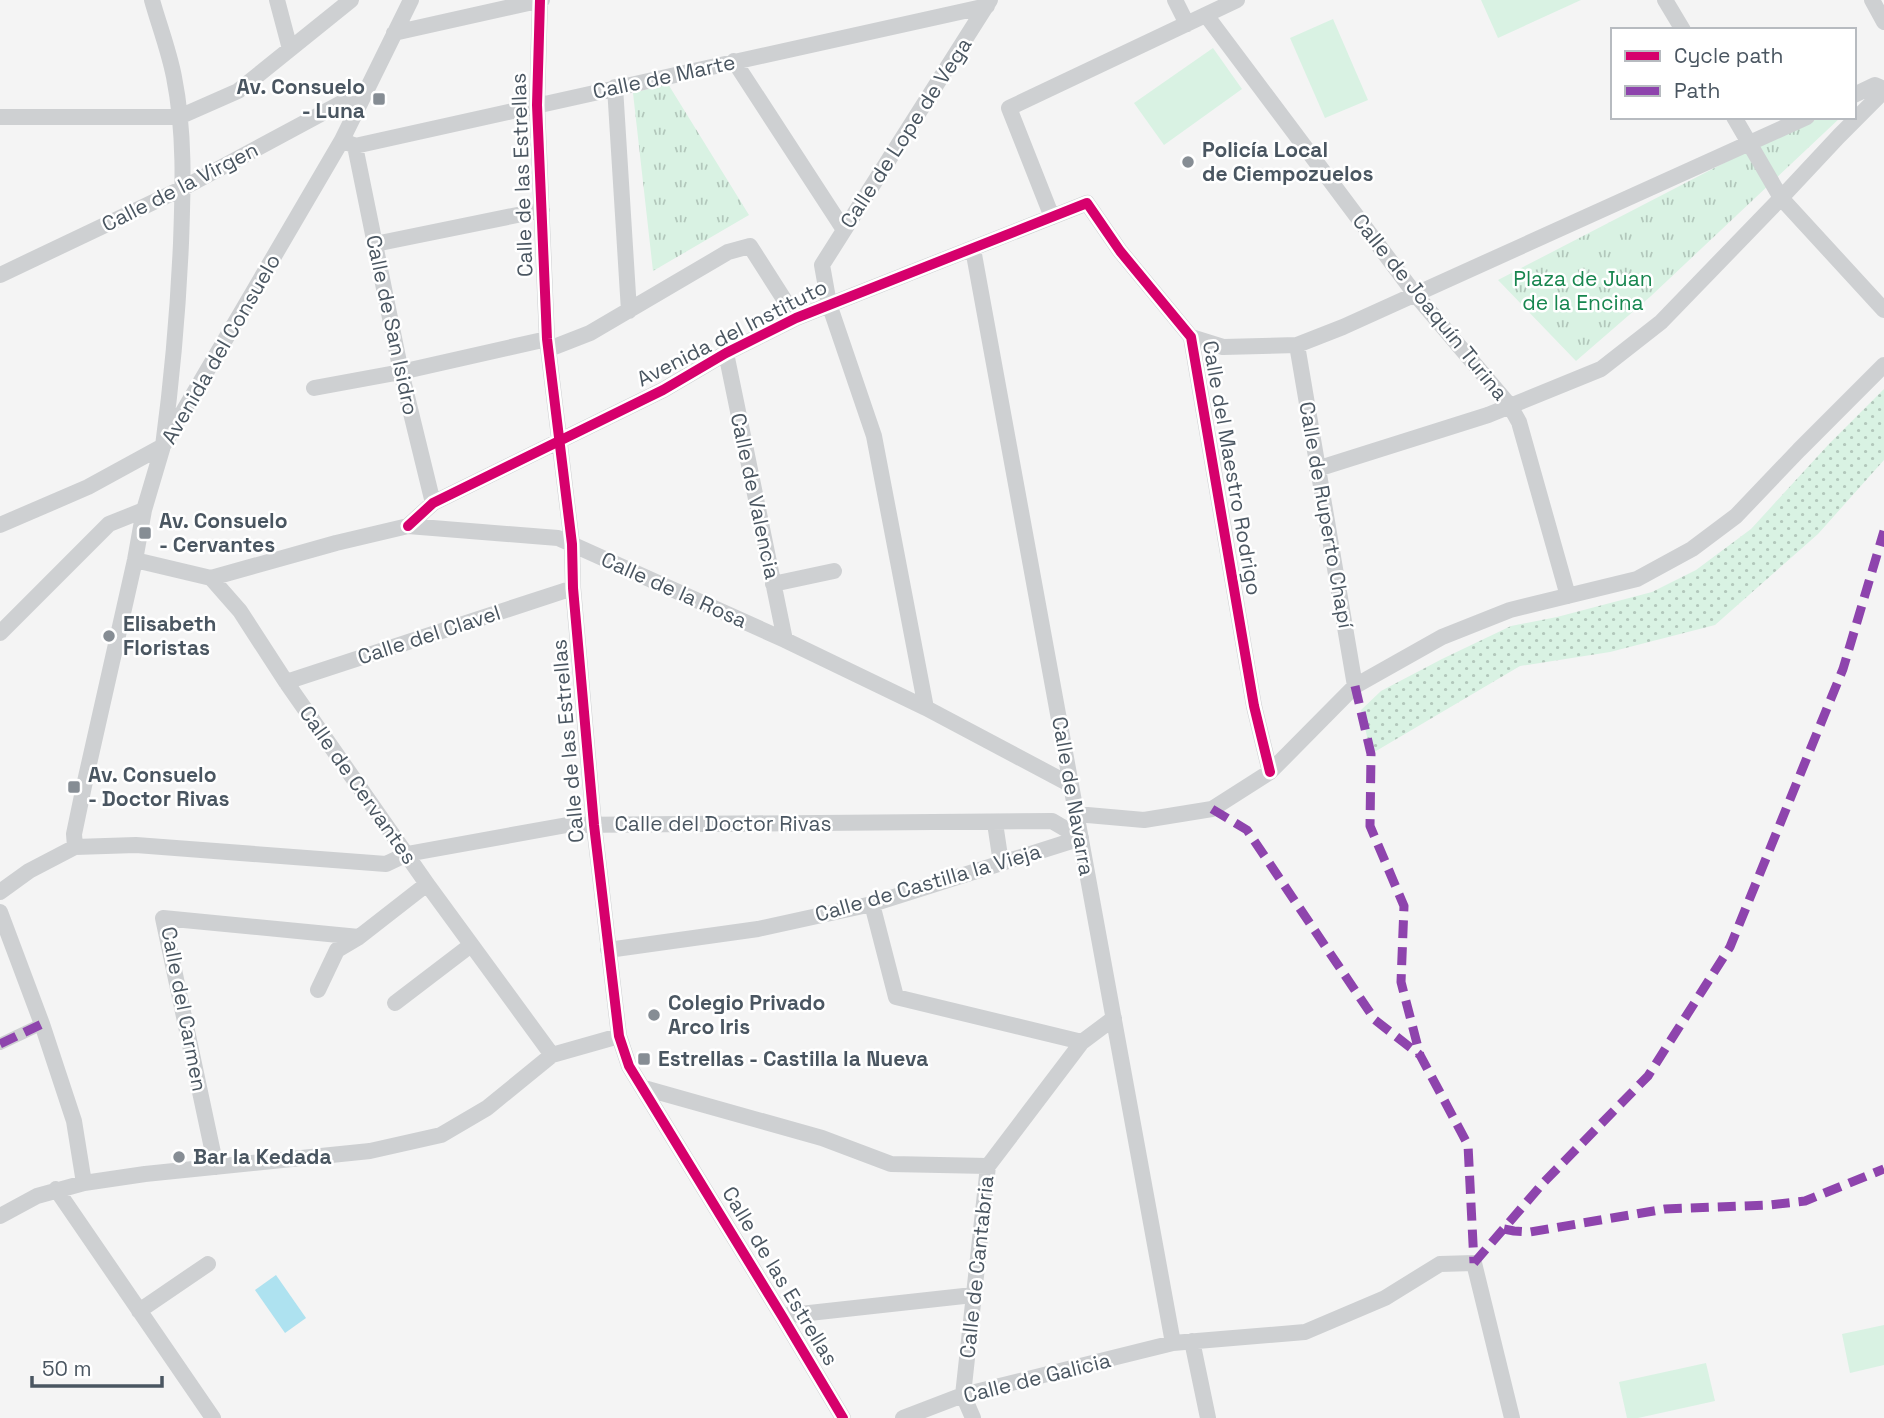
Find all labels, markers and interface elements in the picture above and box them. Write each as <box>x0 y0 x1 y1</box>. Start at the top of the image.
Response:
legend <box>1611 28 1856 119</box>
street label: Calle de Lope de Vega <box>834 32 977 233</box>
text: Cycle path <box>1674 42 1783 69</box>
street label: Calle de Marte <box>590 48 738 105</box>
street label: Calle de las Estrellas <box>504 72 539 278</box>
place label: Av. Consuelo - Luna <box>236 73 365 124</box>
text: Path <box>1674 77 1720 104</box>
marker: Av. Consuelo - Luna <box>371 91 387 107</box>
street label: Calle de la Virgen <box>97 136 262 238</box>
place label: Policía Local de Ciempozuelos <box>1202 136 1373 187</box>
marker: Policía Local de Ciempozuelos <box>1180 154 1196 170</box>
street label: Calle de Joaquín Turina <box>1347 208 1514 406</box>
street label: Calle de San Isidro <box>360 232 425 418</box>
street label: Avenida del Consuelo <box>155 249 286 449</box>
park label: Plaza de Juan de la Encina <box>1513 265 1653 316</box>
street label: Avenida del Instituto <box>632 273 831 392</box>
street label: Calle del Maestro Rodrigo <box>1197 338 1268 597</box>
street label: Calle de Ruperto Chapí <box>1293 399 1360 631</box>
street label: Calle de Valencia <box>725 410 786 582</box>
place label: Av. Consuelo - Cervantes <box>159 507 288 558</box>
marker: Av. Consuelo - Cervantes <box>137 525 153 541</box>
street label: Calle de la Rosa <box>597 545 751 634</box>
street label: Calle del Clavel <box>354 599 504 670</box>
place label: Elisabeth Floristas <box>123 610 217 661</box>
marker: Elisabeth Floristas <box>101 628 117 644</box>
street label: Calle de las Estrellas <box>545 638 590 844</box>
street label: Calle de Cervantes <box>294 700 423 869</box>
street label: Calle de Navarra <box>1046 714 1101 878</box>
place label: Av. Consuelo - Doctor Rivas <box>88 761 230 812</box>
marker: Av. Consuelo - Doctor Rivas <box>66 779 82 795</box>
street label: Calle del Doctor Rivas <box>614 810 832 837</box>
street label: Calle de Castilla la Vieja <box>812 837 1044 928</box>
street label: Calle del Carmen <box>155 924 214 1093</box>
place label: Colegio Privado Arco Iris <box>668 989 825 1040</box>
marker: Colegio Privado Arco Iris <box>646 1007 662 1023</box>
place label: Estrellas - Castilla la Nueva <box>658 1045 928 1072</box>
marker: Estrellas - Castilla la Nueva <box>636 1051 652 1067</box>
place label: Bar la Kedada <box>193 1143 332 1170</box>
marker: Bar la Kedada <box>171 1149 187 1165</box>
street label: Calle de Cantabria <box>953 1174 1000 1360</box>
street label: Calle de las Estrellas <box>716 1181 845 1370</box>
scale bar <box>32 1344 161 1388</box>
street label: Calle de Galicia <box>960 1346 1113 1409</box>
text: 50 m <box>42 1355 92 1382</box>

